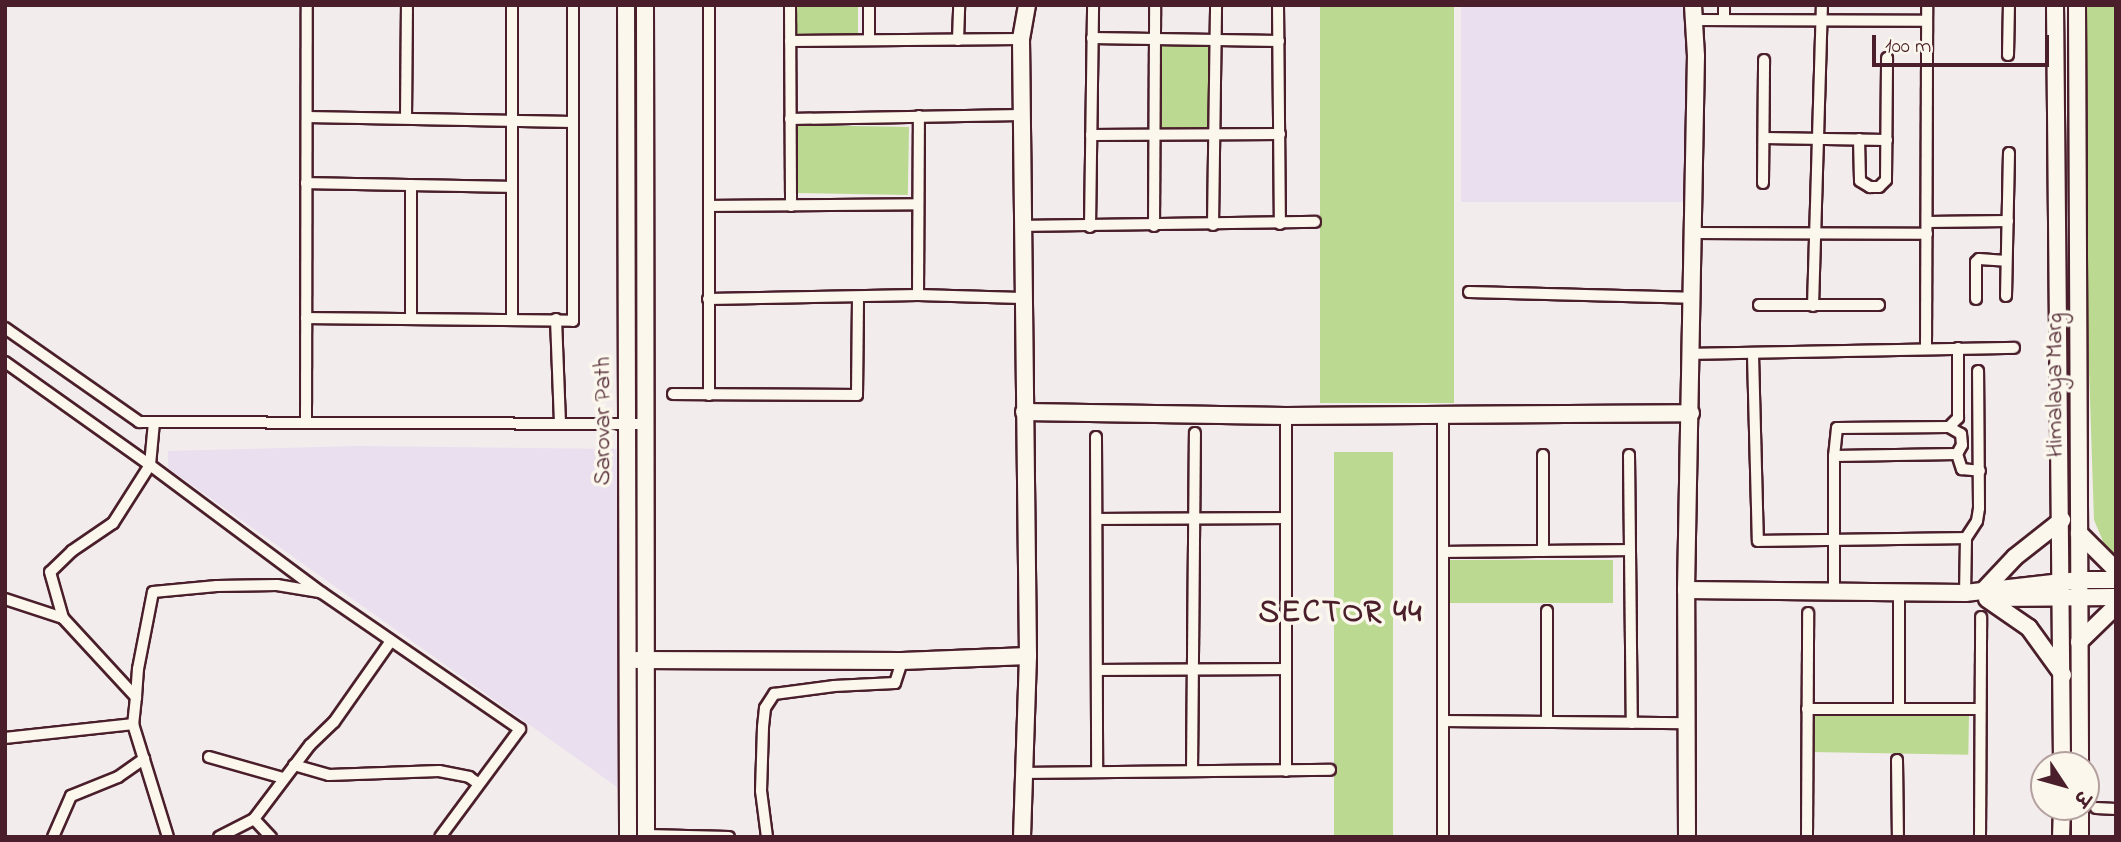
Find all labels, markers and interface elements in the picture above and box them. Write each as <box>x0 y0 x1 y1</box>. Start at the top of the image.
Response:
scale bar <box>1876 21 2053 65</box>
text: 100 m <box>1885 32 1931 62</box>
street label: Himalaya Marg <box>2042 313 2070 457</box>
street label: Sarovar Path <box>590 357 618 485</box>
district label: SECTOR 44 <box>1260 595 1422 633</box>
north arrow <box>2030 751 2100 821</box>
text: उ <box>2066 784 2095 811</box>

